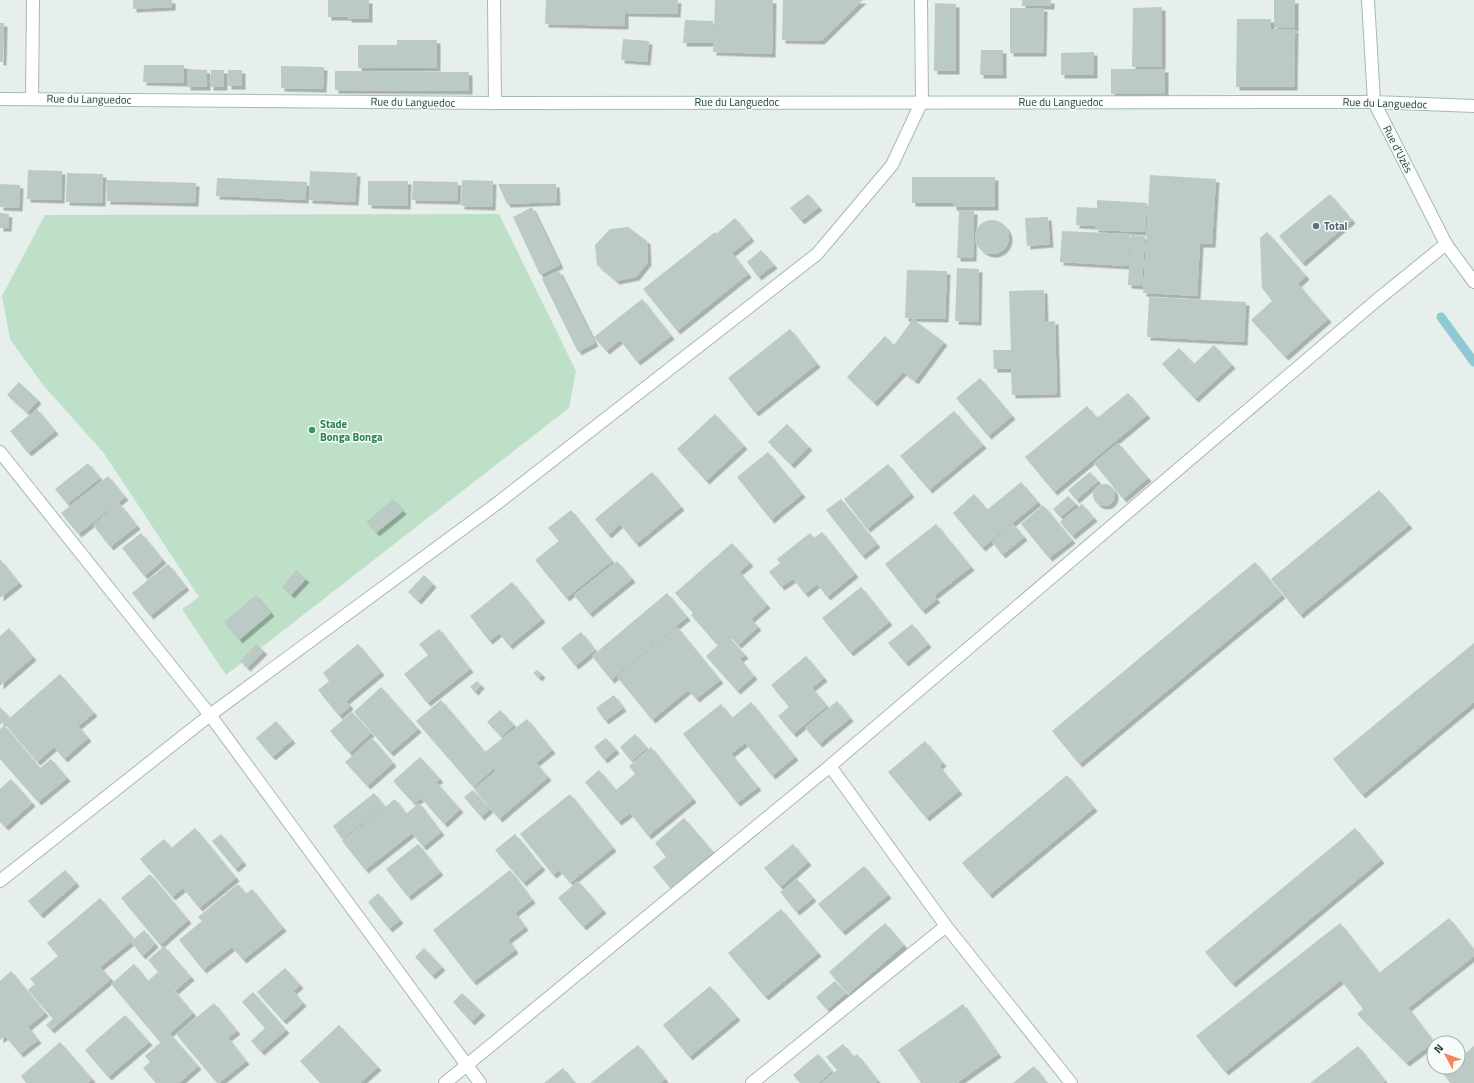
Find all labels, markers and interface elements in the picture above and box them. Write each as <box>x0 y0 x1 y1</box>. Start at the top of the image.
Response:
street label: Rue du Languedoc <box>46 90 132 108</box>
street label: Rue du Languedoc <box>370 93 456 111</box>
street label: Rue du Languedoc <box>695 94 780 110</box>
street label: Rue du Languedoc <box>1019 94 1104 110</box>
street label: Rue du Languedoc <box>1342 94 1428 112</box>
street label: Rue d'Uzès <box>1379 122 1417 176</box>
place label: Total <box>1324 218 1348 234</box>
marker: Total <box>1311 221 1321 231</box>
place label: Stade Bonga Bonga <box>320 416 383 445</box>
marker: Stade Bonga Bonga <box>307 425 317 435</box>
north arrow <box>1426 1035 1466 1075</box>
text: N <box>1430 1040 1447 1057</box>

